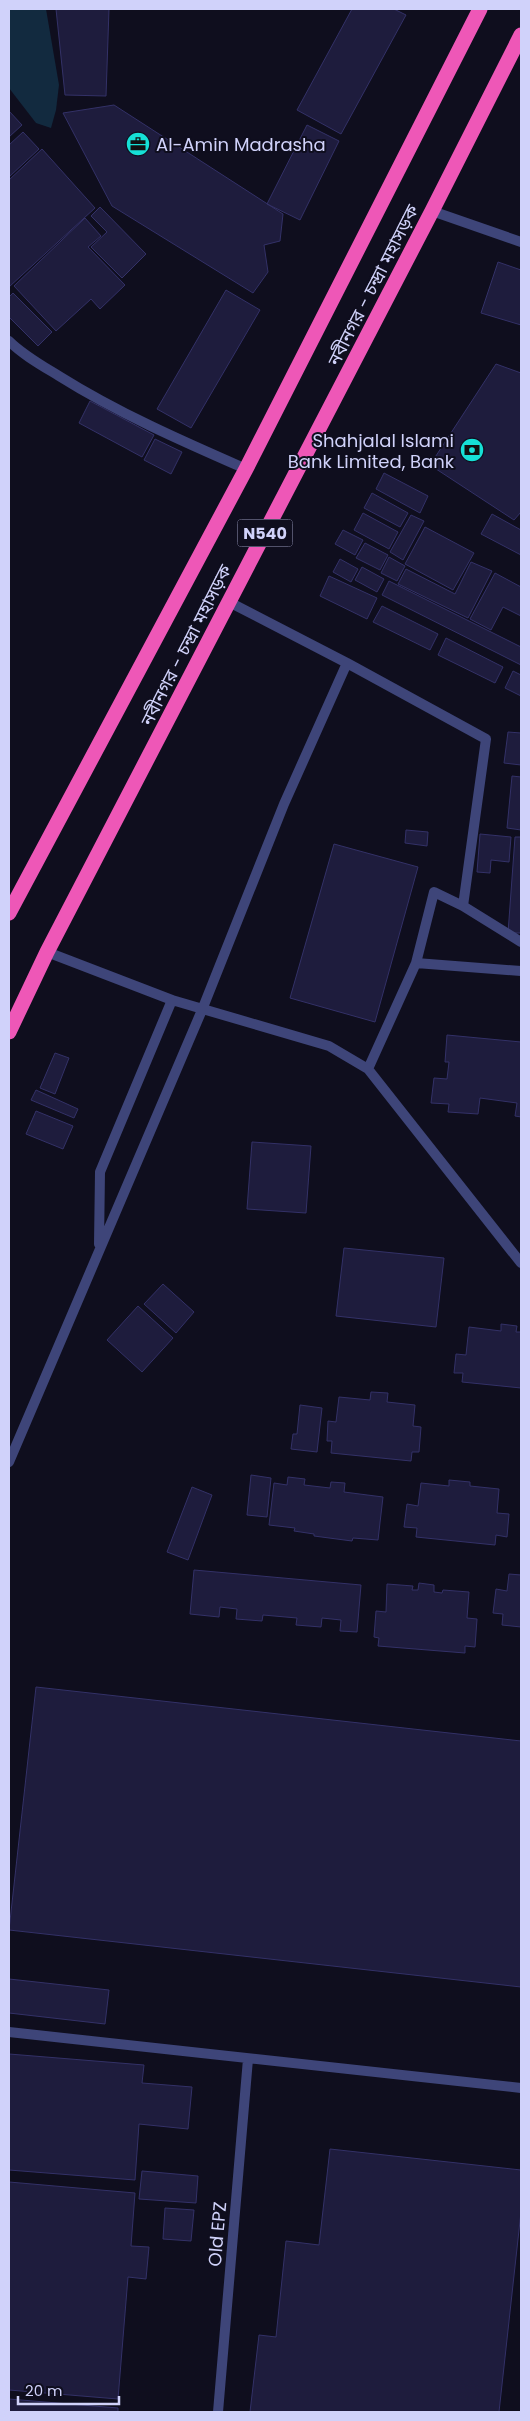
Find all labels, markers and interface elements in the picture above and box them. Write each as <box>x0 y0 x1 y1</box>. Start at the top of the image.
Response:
office icon: Al-Amin Madrasha <box>125 131 151 157</box>
place label: Al-Amin Madrasha <box>156 132 326 157</box>
street label: নবীনগর - চন্দ্রা মহাসড়ক <box>321 200 425 371</box>
place label: Shahjalal Islami Bank Limited, Bank <box>288 428 455 474</box>
bank icon: Shahjalal Islami Bank Limited, Bank <box>459 437 485 463</box>
road number: N540 <box>238 520 292 546</box>
street label: নবীনগর - চন্দ্রা মহাসড়ক <box>134 560 238 731</box>
street label: Old EPZ <box>202 2201 232 2267</box>
scale bar <box>18 2374 119 2406</box>
text: 20 m <box>25 2380 63 2401</box>

